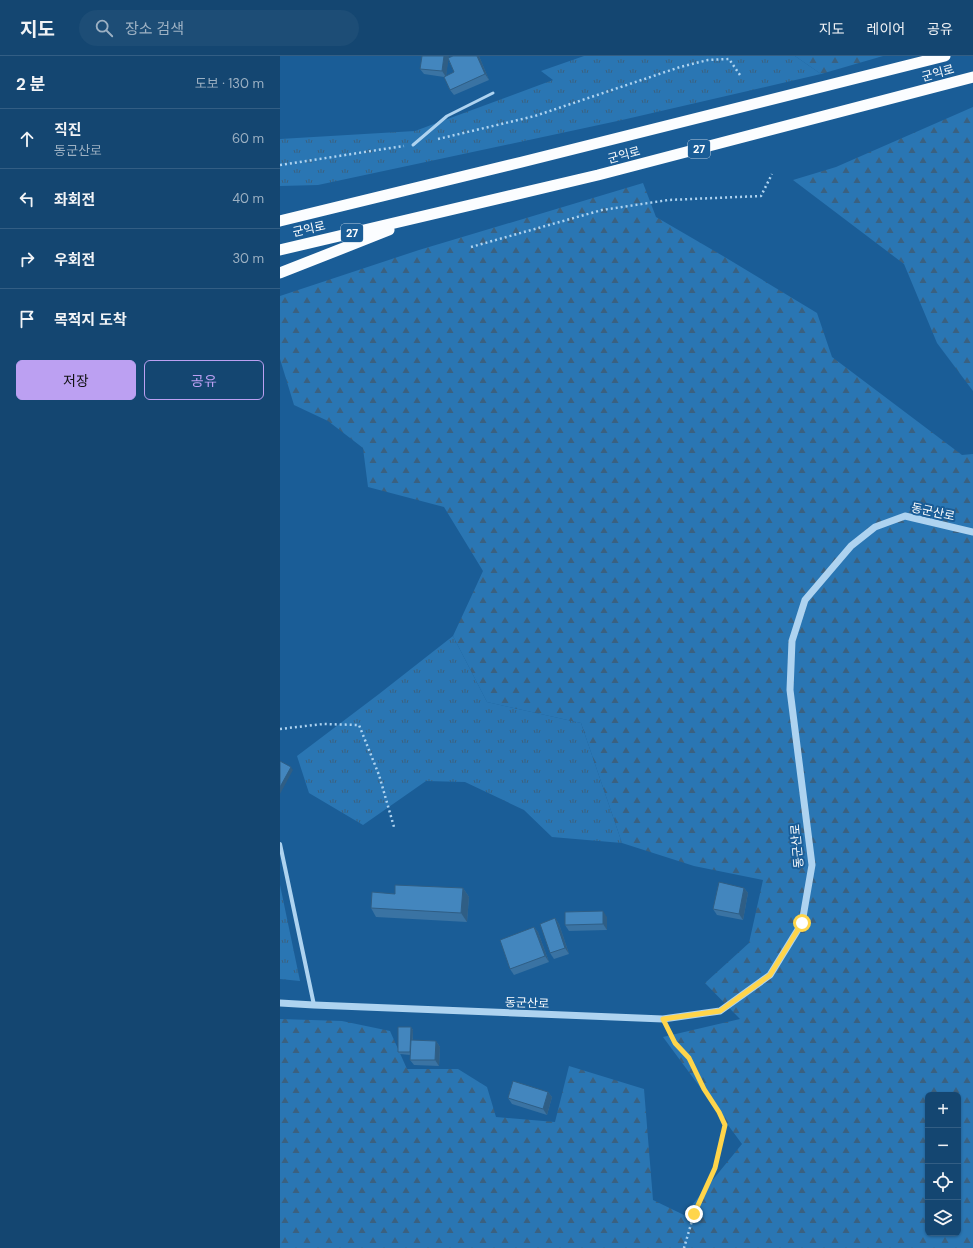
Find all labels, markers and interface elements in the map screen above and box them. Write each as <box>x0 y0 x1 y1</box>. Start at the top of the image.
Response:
search box <box>79 10 359 46</box>
text: 지도 <box>20 17 55 42</box>
icon: search <box>93 17 115 39</box>
text: 장소 검색 <box>125 19 184 39</box>
text: 지도 <box>819 20 845 38</box>
text: 레이어 <box>867 20 905 38</box>
text: 공유 <box>927 20 953 38</box>
street label: 군익로 <box>920 61 956 85</box>
text: 2 분 <box>16 73 45 95</box>
text: 도보 · 130 m <box>195 75 264 92</box>
text: 직진 <box>54 120 82 140</box>
icon: ahead <box>16 128 38 150</box>
text: 60 m <box>232 130 264 147</box>
road number: 27 <box>688 140 710 158</box>
text: 동군산로 <box>54 142 102 159</box>
street label: 군익로 <box>606 143 642 167</box>
icon: left <box>16 188 38 210</box>
text: 좌회전 <box>54 190 95 210</box>
text: 40 m <box>232 190 264 207</box>
street label: 군익로 <box>291 217 327 241</box>
road number: 27 <box>341 224 363 242</box>
icon: right <box>16 248 38 270</box>
text: 우회전 <box>54 250 95 270</box>
text: 30 m <box>232 250 264 267</box>
icon: arrive <box>16 308 38 330</box>
text: 목적지 도착 <box>54 310 127 330</box>
button: 저장 <box>16 360 136 400</box>
button: 공유 <box>144 360 264 400</box>
street label: 동군산로 <box>910 500 956 524</box>
street label: 동군산로 <box>787 823 807 869</box>
route start <box>793 914 811 932</box>
street label: 동군산로 <box>505 994 549 1012</box>
map controls <box>925 1092 961 1236</box>
button: + <box>925 1092 961 1128</box>
button: − <box>925 1128 961 1164</box>
button: locate <box>925 1164 961 1200</box>
button: layers <box>925 1200 961 1236</box>
route end <box>685 1205 703 1223</box>

